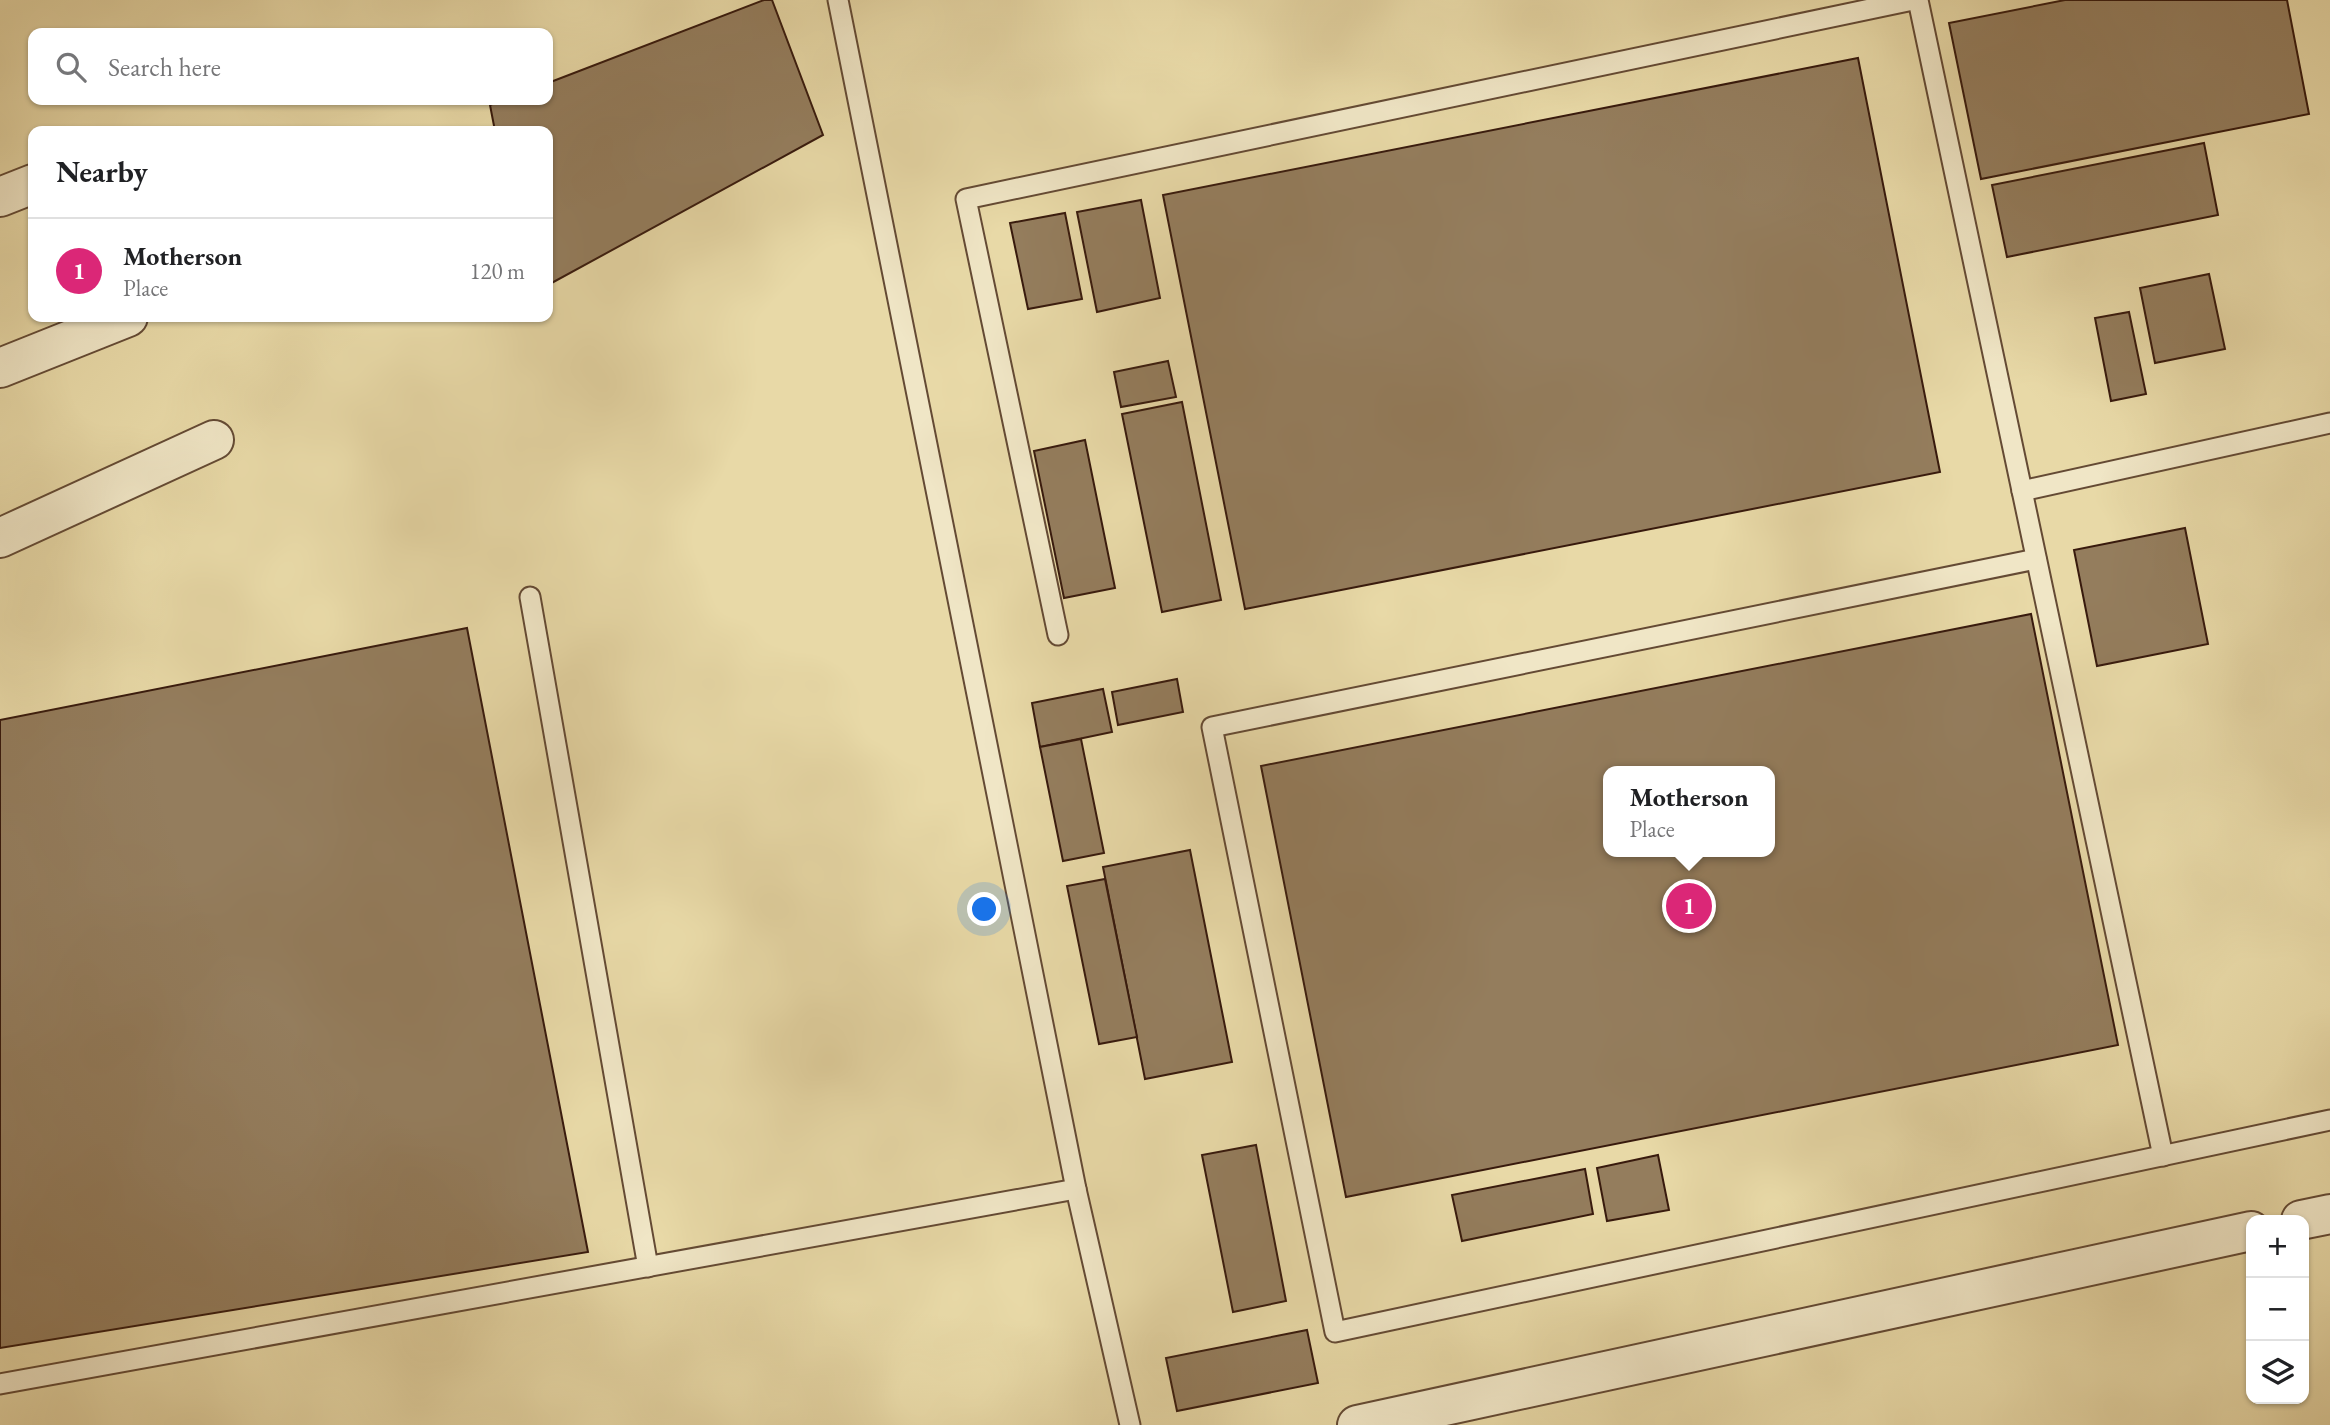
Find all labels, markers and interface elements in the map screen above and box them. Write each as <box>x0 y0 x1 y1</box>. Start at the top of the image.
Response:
search box <box>28 28 553 105</box>
icon: search <box>52 48 90 86</box>
text: Search here <box>108 50 221 84</box>
text: Nearby <box>56 152 148 191</box>
text: Motherson <box>123 239 242 273</box>
text: 1 <box>73 256 85 286</box>
text: 120 m <box>469 256 525 286</box>
text: Place <box>123 273 168 303</box>
popup <box>1603 766 1775 857</box>
text: Motherson <box>1629 780 1749 814</box>
text: Place <box>1629 814 1675 844</box>
pin: 1 <box>1666 880 1712 932</box>
your location <box>967 892 1001 926</box>
map controls <box>2246 1215 2309 1404</box>
button: + <box>2246 1215 2309 1278</box>
button: − <box>2246 1278 2309 1341</box>
button: layers <box>2246 1341 2309 1404</box>

